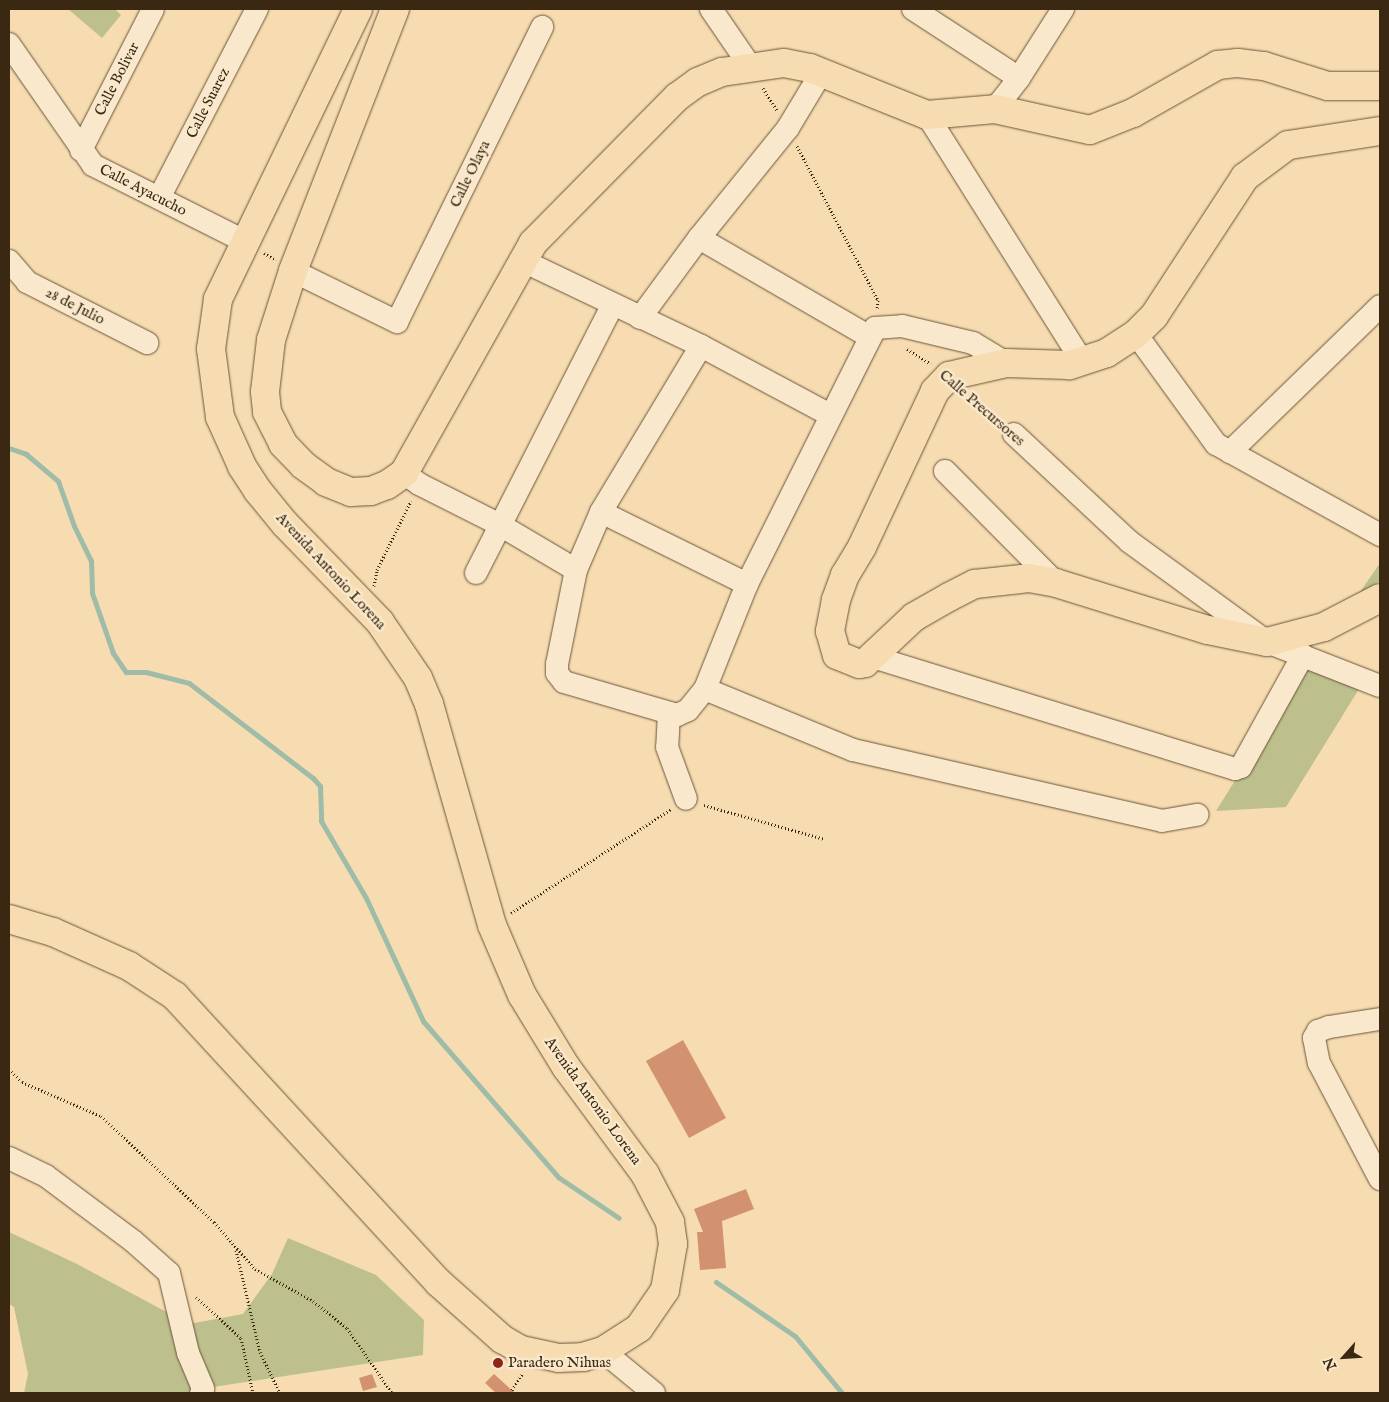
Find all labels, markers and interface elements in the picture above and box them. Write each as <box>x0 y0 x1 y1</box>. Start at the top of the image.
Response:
street label: Calle Bolivar <box>91 39 143 119</box>
street label: Calle Suarez <box>183 65 233 141</box>
street label: Calle Olaya <box>446 138 494 210</box>
street label: Calle Ayacucho <box>96 160 190 220</box>
street label: 28 de Julio <box>42 283 108 329</box>
street label: Calle Precursores <box>936 366 1028 450</box>
street label: Avenida Antonio Lorena <box>272 509 390 633</box>
street label: Avenida Antonio Lorena <box>541 1034 645 1168</box>
north arrow <box>1319 1332 1369 1382</box>
place label: Paradero Nihuas <box>508 1354 611 1372</box>
text: N <box>1320 1354 1341 1373</box>
marker: Paradero Nihuas <box>492 1357 504 1369</box>

